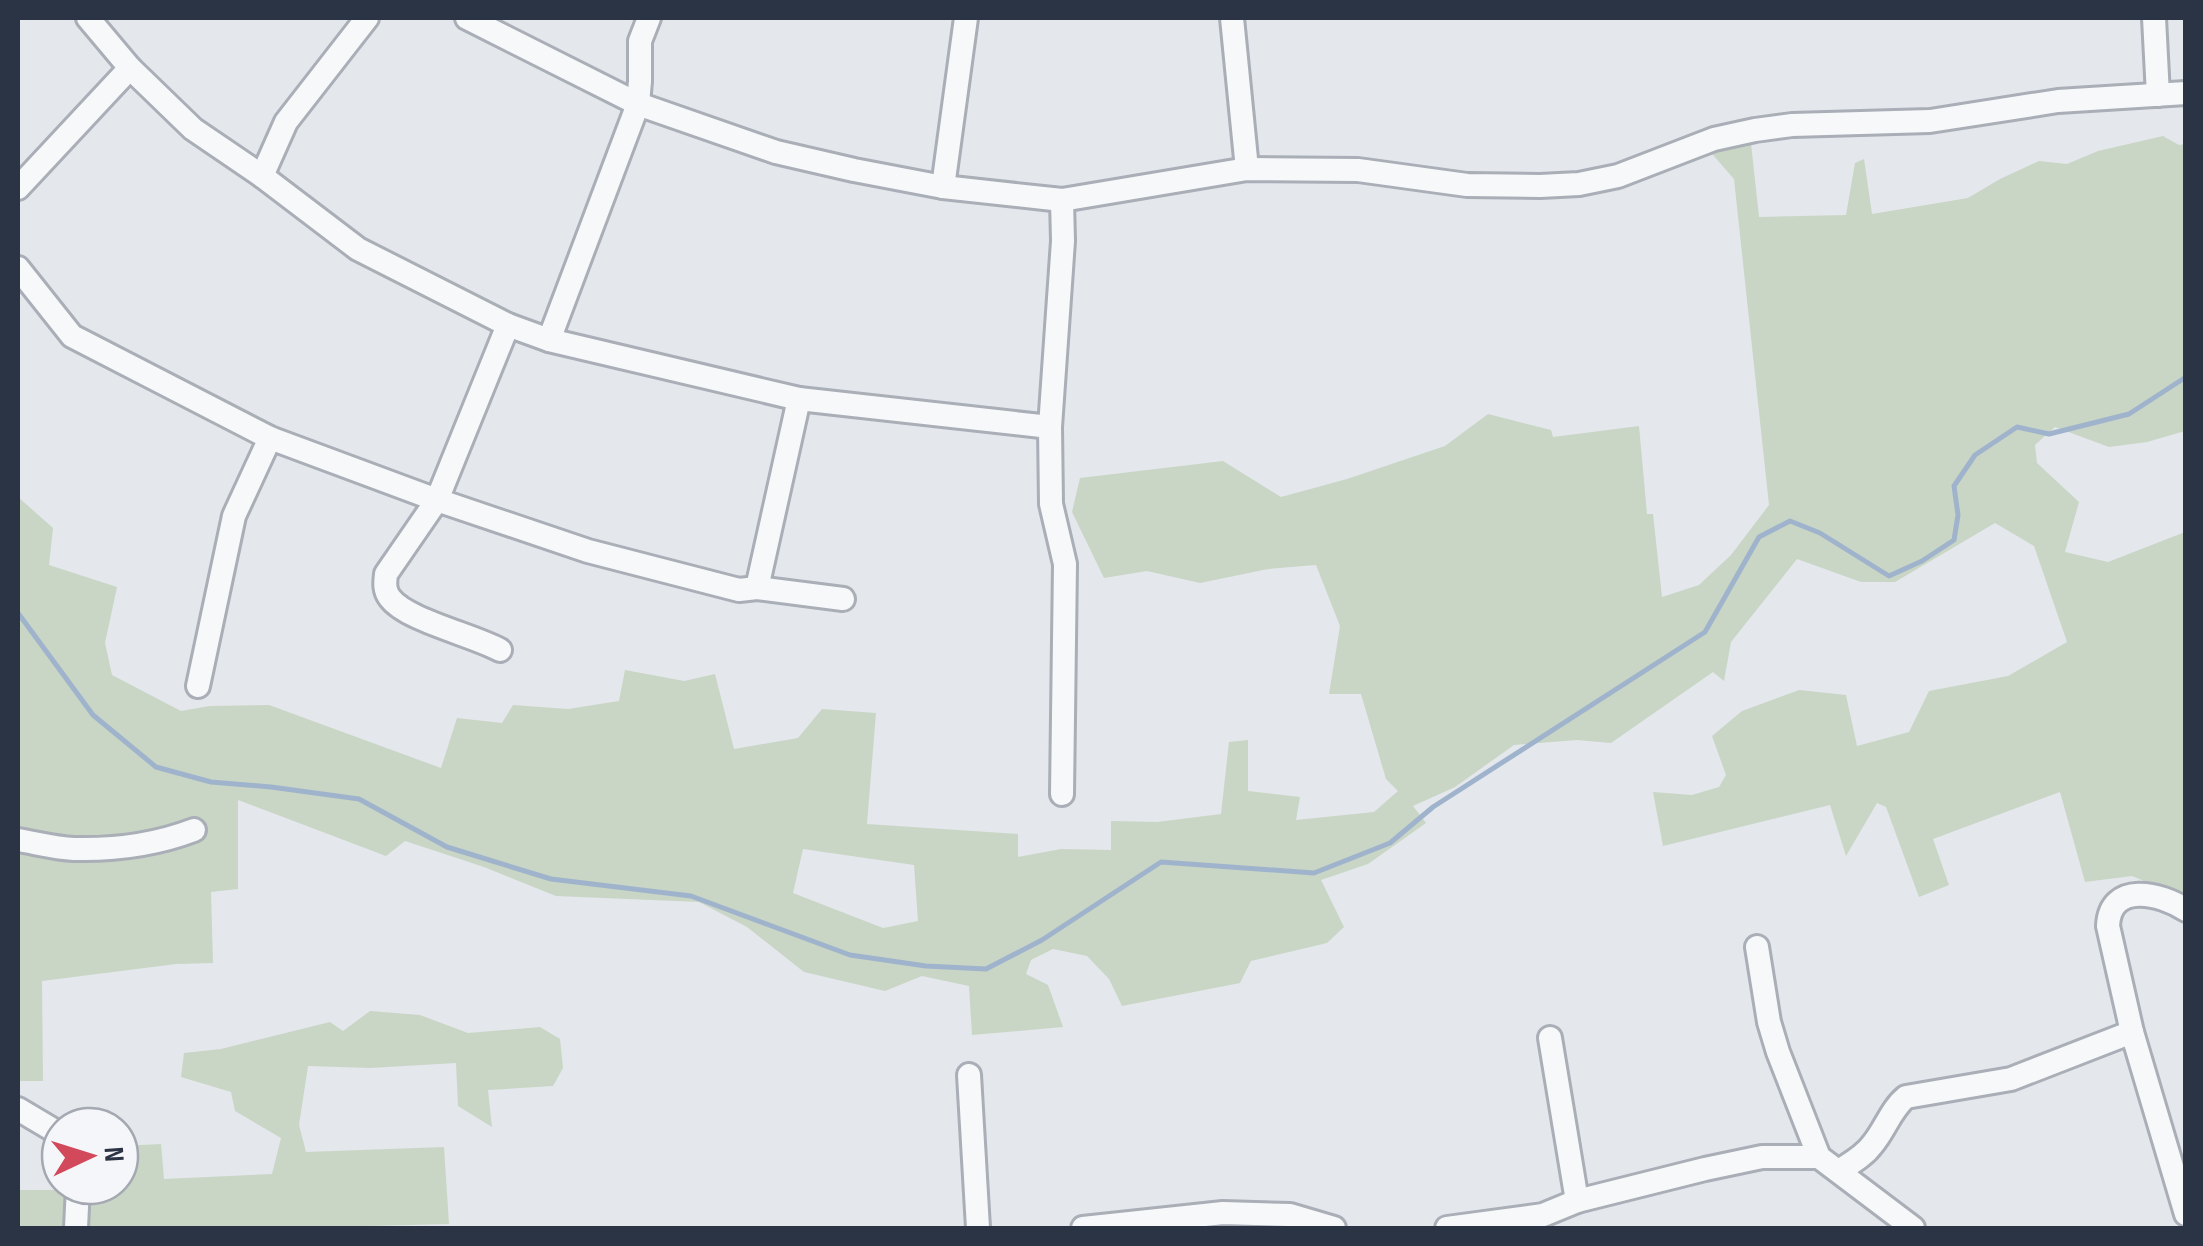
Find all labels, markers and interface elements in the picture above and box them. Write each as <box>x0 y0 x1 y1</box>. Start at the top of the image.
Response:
north arrow <box>40 1106 140 1206</box>
text: N <box>96 1146 130 1163</box>

